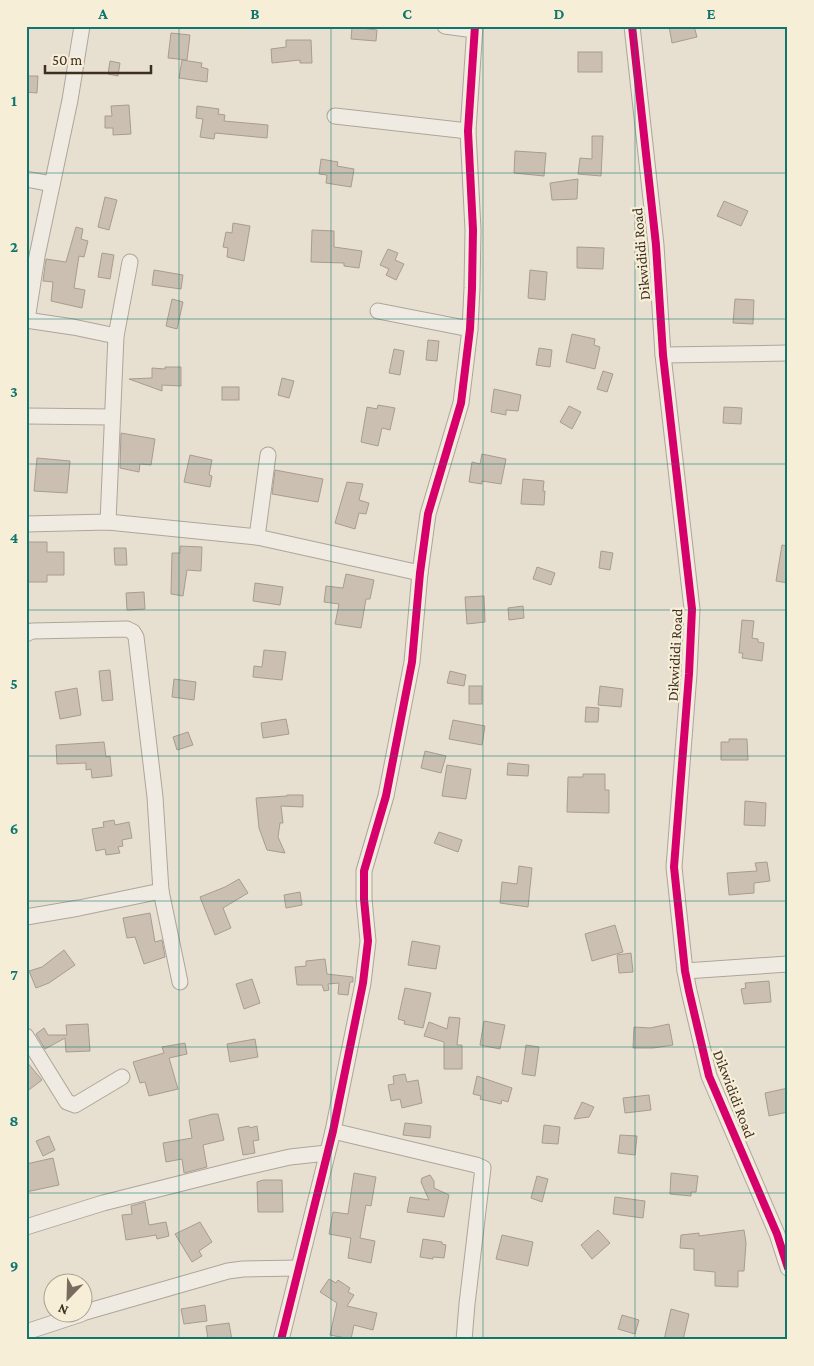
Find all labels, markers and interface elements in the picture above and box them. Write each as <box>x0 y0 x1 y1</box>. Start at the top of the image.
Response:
text: A <box>97 5 108 22</box>
text: B <box>250 5 260 22</box>
text: C <box>402 5 412 22</box>
text: D <box>553 5 565 22</box>
text: E <box>706 5 716 22</box>
scale bar <box>45 42 151 74</box>
text: 50 m <box>52 52 82 68</box>
text: 1 <box>11 92 17 109</box>
street label: Dikwididi Road <box>629 207 653 301</box>
text: 2 <box>10 238 18 255</box>
text: 3 <box>10 383 18 400</box>
text: 4 <box>10 529 19 546</box>
street label: Dikwididi Road <box>665 608 685 702</box>
text: 5 <box>10 675 18 692</box>
text: 6 <box>10 820 18 837</box>
text: 7 <box>10 966 18 983</box>
street label: Dikwididi Road <box>710 1048 758 1140</box>
text: 8 <box>9 1112 19 1129</box>
text: 9 <box>10 1257 18 1274</box>
north arrow <box>42 1274 92 1324</box>
text: N <box>55 1301 70 1319</box>

